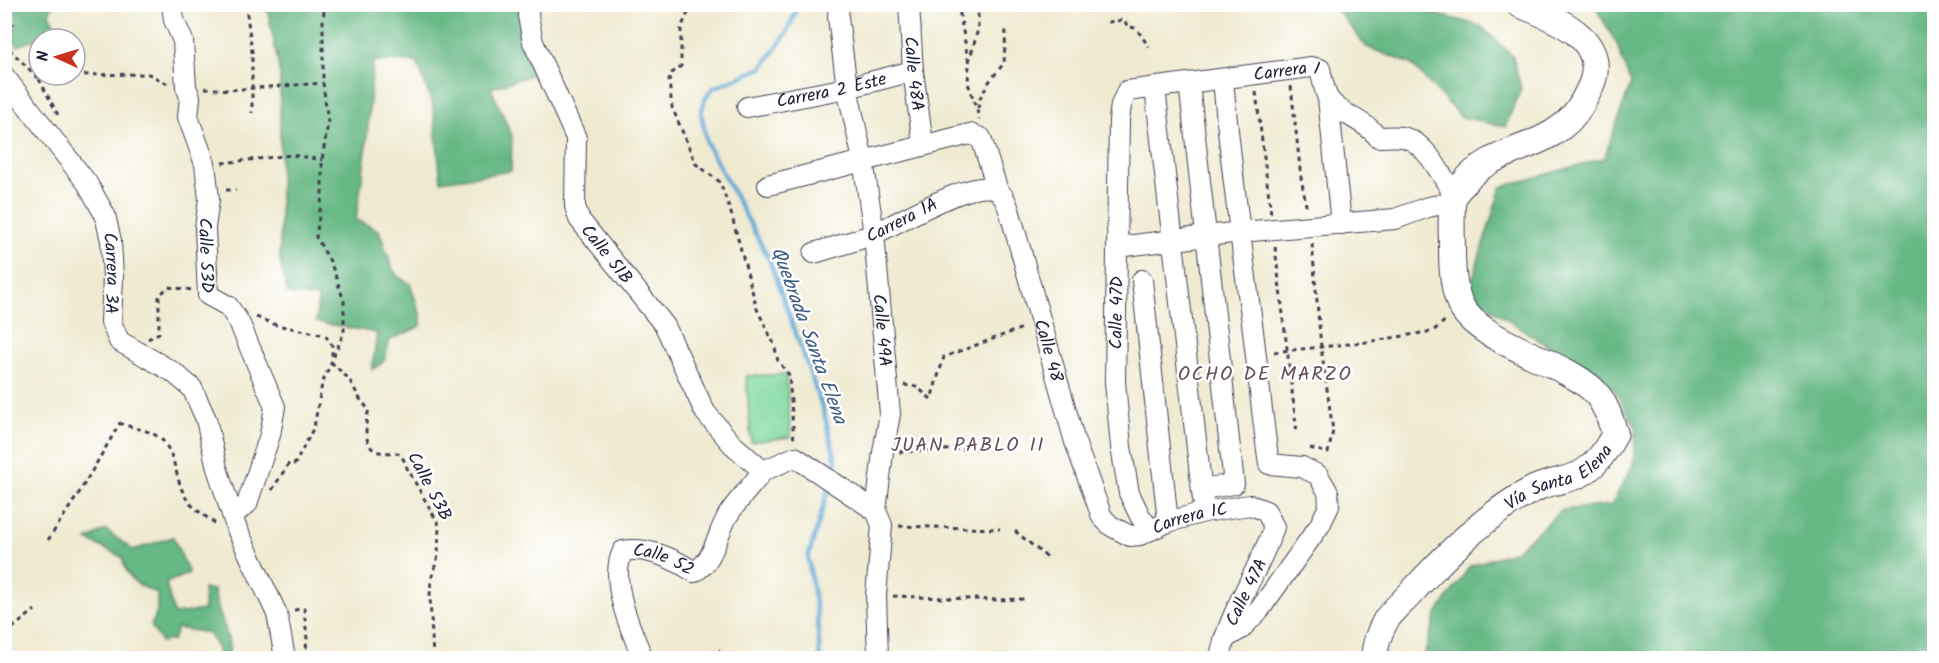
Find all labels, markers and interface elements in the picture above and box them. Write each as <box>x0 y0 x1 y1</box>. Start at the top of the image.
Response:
north arrow <box>27 27 87 87</box>
street label: Calle 48A <box>895 36 931 113</box>
text: N <box>31 50 56 62</box>
street label: Carrera 1 <box>1252 54 1322 90</box>
street label: Carrera 2 Este <box>774 65 890 117</box>
street label: Carrera 1A <box>862 191 943 252</box>
street label: Calle 53D <box>189 216 221 294</box>
street label: Calle 51B <box>573 218 639 291</box>
street label: Carrera 3A <box>93 229 126 315</box>
water label: Quebrada Santa Elena <box>761 242 856 430</box>
street label: Calle 47D <box>1103 275 1133 350</box>
street label: Calle 49A <box>863 293 899 368</box>
street label: Calle 48 <box>1025 316 1070 386</box>
district label: OCHO DE MARZO <box>1178 359 1352 391</box>
district label: JUAN PABLO II <box>891 430 1045 462</box>
street label: Vía Santa Elena <box>1499 439 1621 519</box>
street label: Calle 53B <box>398 447 459 527</box>
street label: Carrera 1C <box>1147 496 1230 544</box>
street label: Calle 52 <box>632 537 699 584</box>
street label: Calle 47A <box>1218 554 1276 632</box>

